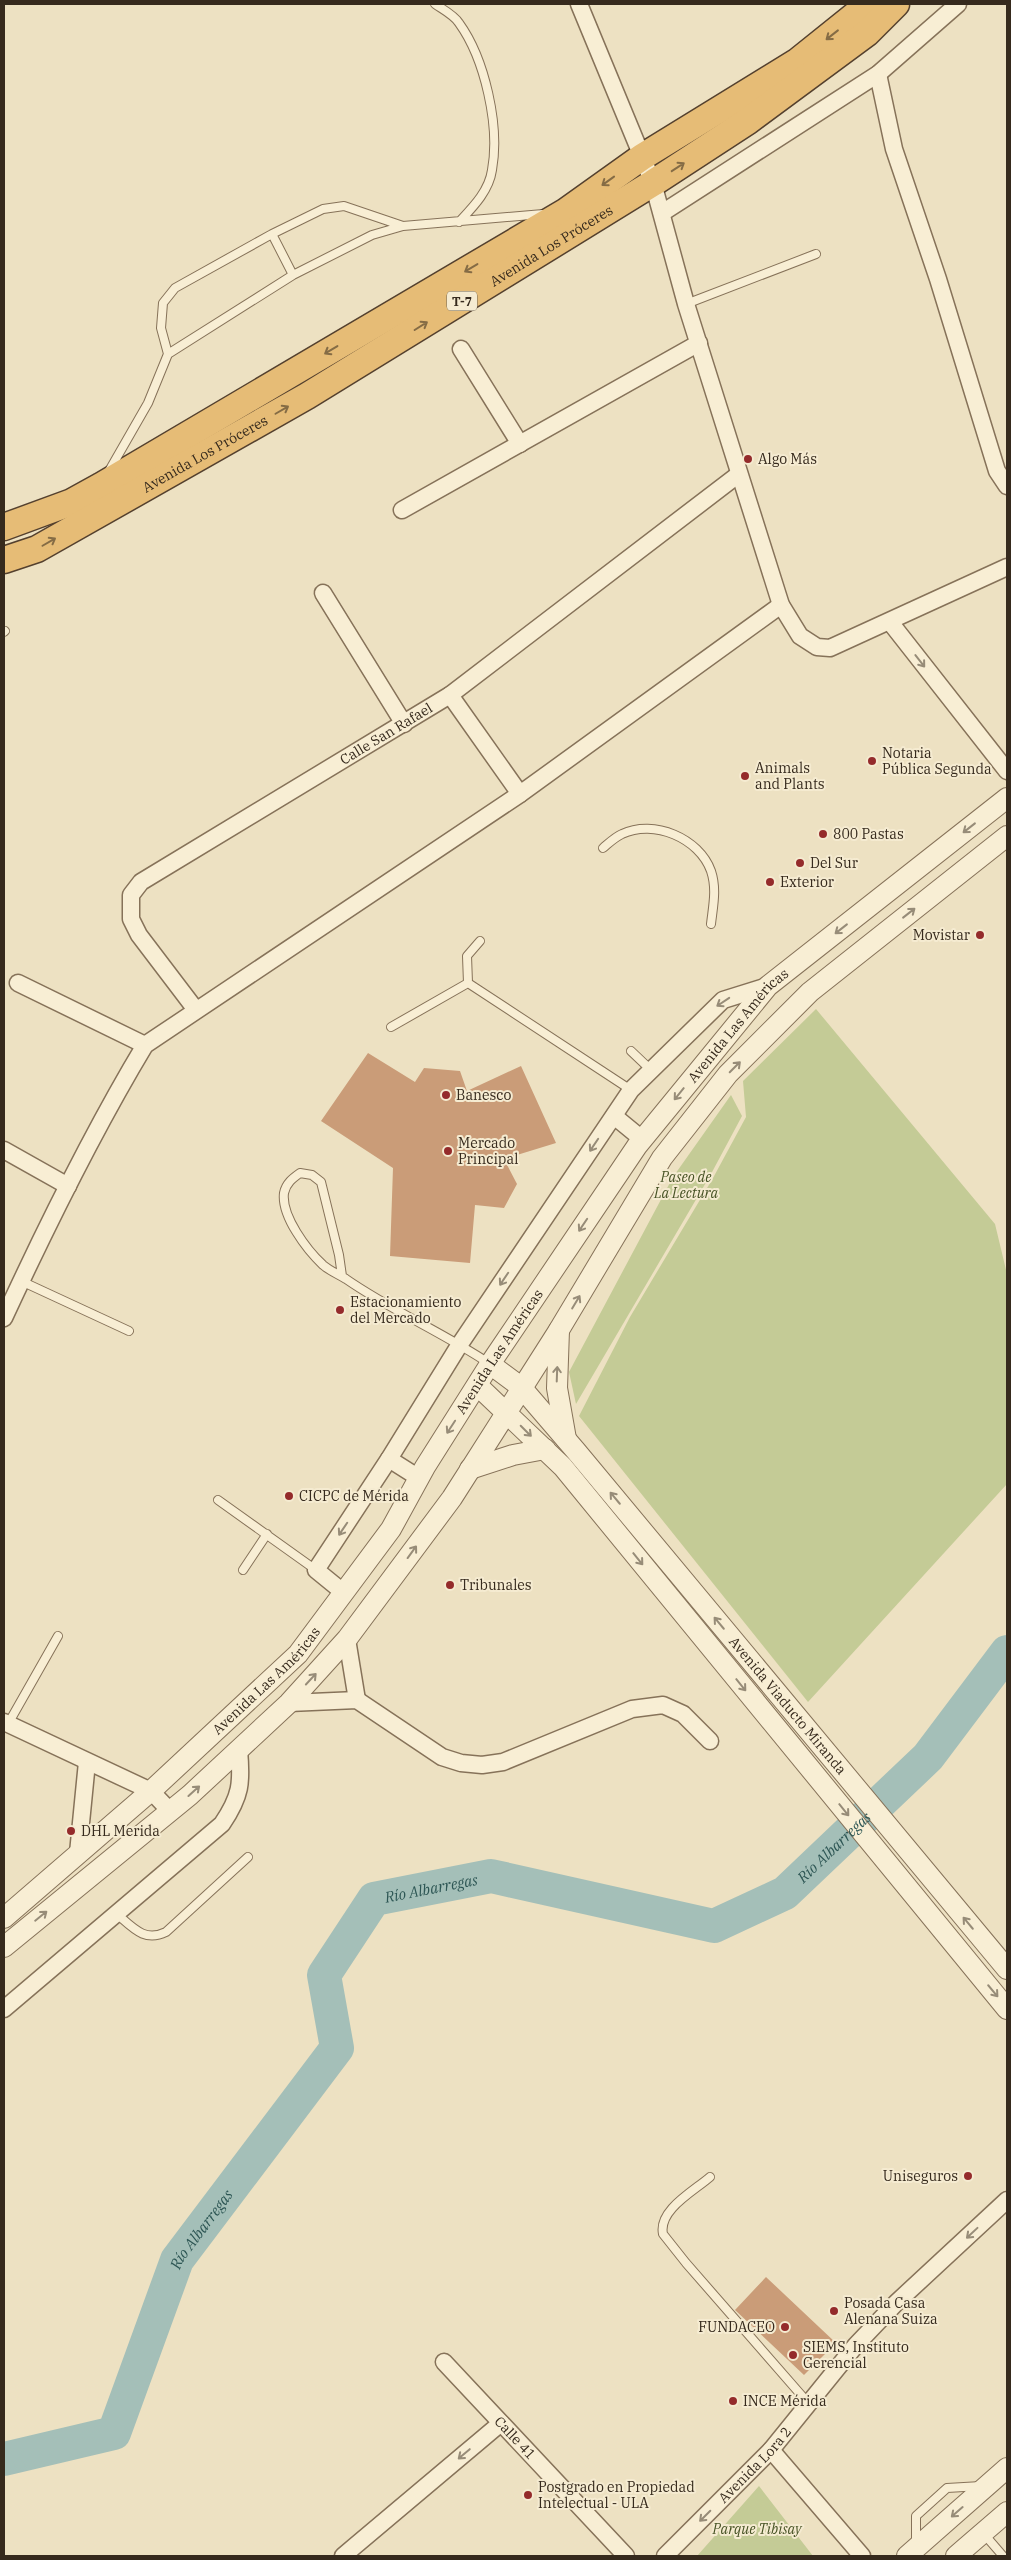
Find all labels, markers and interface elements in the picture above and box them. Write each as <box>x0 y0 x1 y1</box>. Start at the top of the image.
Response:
one-way arrow <box>825 29 838 40</box>
one-way arrow <box>671 162 685 172</box>
one-way arrow <box>601 176 615 186</box>
street label: Avenida Los Próceres <box>486 201 616 290</box>
one-way arrow <box>464 263 478 273</box>
road number: T-7 <box>447 292 477 310</box>
one-way arrow <box>413 320 427 330</box>
one-way arrow <box>324 346 338 356</box>
one-way arrow <box>274 405 289 415</box>
street label: Avenida Los Próceres <box>139 411 271 496</box>
place label: Algo Más <box>758 450 817 468</box>
marker: Algo Más <box>742 453 754 465</box>
one-way arrow <box>41 536 55 546</box>
one-way arrow <box>915 654 926 667</box>
street label: Calle San Rafael <box>337 699 436 769</box>
place label: Notaria Pública Segunda <box>882 744 992 778</box>
marker: Notaria Pública Segunda <box>866 755 878 767</box>
place label: Animals and Plants <box>755 759 825 793</box>
marker: Animals and Plants <box>739 770 751 782</box>
one-way arrow <box>963 823 976 834</box>
place label: 800 Pastas <box>833 825 904 843</box>
marker: 800 Pastas <box>817 828 829 840</box>
place label: Del Sur <box>810 854 859 872</box>
marker: Del Sur <box>794 857 806 869</box>
place label: Exterior <box>780 873 835 891</box>
marker: Exterior <box>764 876 776 888</box>
one-way arrow <box>902 908 915 919</box>
one-way arrow <box>835 923 848 934</box>
place label: Movistar <box>913 926 971 944</box>
marker: Movistar <box>974 929 986 941</box>
street label: Avenida Las Américas <box>684 964 792 1086</box>
one-way arrow <box>716 997 730 1007</box>
one-way arrow <box>729 1061 741 1073</box>
place label: Banesco <box>456 1086 511 1104</box>
one-way arrow <box>673 1087 684 1100</box>
marker: Banesco <box>440 1089 452 1101</box>
place label: Mercado Principal <box>458 1134 518 1168</box>
one-way arrow <box>589 1137 599 1151</box>
marker: Mercado Principal <box>442 1145 454 1157</box>
park label: Paseo de La Lectura <box>653 1168 718 1202</box>
one-way arrow <box>578 1217 588 1231</box>
one-way arrow <box>499 1272 509 1286</box>
street label: Avenida Las Américas <box>452 1286 547 1417</box>
place label: Estacionamiento del Mercado <box>350 1293 462 1327</box>
one-way arrow <box>571 1296 581 1310</box>
marker: Estacionamiento del Mercado <box>334 1304 346 1316</box>
one-way arrow <box>553 1366 562 1382</box>
one-way arrow <box>446 1419 456 1433</box>
one-way arrow <box>520 1425 533 1437</box>
place label: CICPC de Mérida <box>299 1487 409 1505</box>
marker: CICPC de Mérida <box>283 1490 295 1502</box>
one-way arrow <box>610 1492 621 1505</box>
one-way arrow <box>338 1522 348 1536</box>
one-way arrow <box>407 1545 417 1559</box>
one-way arrow <box>633 1552 644 1565</box>
place label: Tribunales <box>460 1576 532 1594</box>
marker: Tribunales <box>444 1579 456 1591</box>
one-way arrow <box>714 1617 725 1630</box>
street label: Avenida Las Américas <box>208 1623 324 1738</box>
street label: Avenida Viaducto Miranda <box>725 1633 851 1778</box>
one-way arrow <box>305 1672 317 1685</box>
one-way arrow <box>735 1678 747 1691</box>
one-way arrow <box>188 1785 201 1797</box>
one-way arrow <box>838 1804 849 1817</box>
water label: Río Albarregas <box>792 1807 875 1887</box>
place label: DHL Merida <box>81 1822 160 1840</box>
marker: DHL Merida <box>65 1825 77 1837</box>
water label: Río Albarregas <box>382 1869 480 1906</box>
one-way arrow <box>35 1911 48 1922</box>
one-way arrow <box>963 1917 974 1930</box>
one-way arrow <box>987 1985 998 1998</box>
place label: Uniseguros <box>883 2167 958 2185</box>
marker: Uniseguros <box>962 2170 974 2182</box>
water label: Río Albarregas <box>165 2185 237 2272</box>
one-way arrow <box>965 2227 978 2239</box>
place label: Posada Casa Alenana Suiza <box>844 2294 938 2328</box>
marker: Posada Casa Alenana Suiza <box>828 2305 840 2317</box>
place label: FUNDACEO <box>698 2318 775 2336</box>
marker: FUNDACEO <box>779 2321 791 2333</box>
place label: SIEMS, Instituto Gerencial <box>803 2338 909 2372</box>
marker: SIEMS, Instituto Gerencial <box>787 2349 799 2361</box>
place label: INCE Mérida <box>743 2392 827 2410</box>
marker: INCE Mérida <box>727 2395 739 2407</box>
street label: Calle 41 <box>491 2413 540 2463</box>
street label: Avenida Lora 2 <box>714 2423 795 2507</box>
one-way arrow <box>457 2449 470 2460</box>
place label: Postgrado en Propiedad Intelectual - ULA <box>538 2478 695 2512</box>
marker: Postgrado en Propiedad Intelectual - ULA <box>522 2489 534 2501</box>
one-way arrow <box>951 2506 964 2518</box>
one-way arrow <box>698 2510 711 2522</box>
park label: Parque Tibisay <box>712 2520 803 2538</box>

